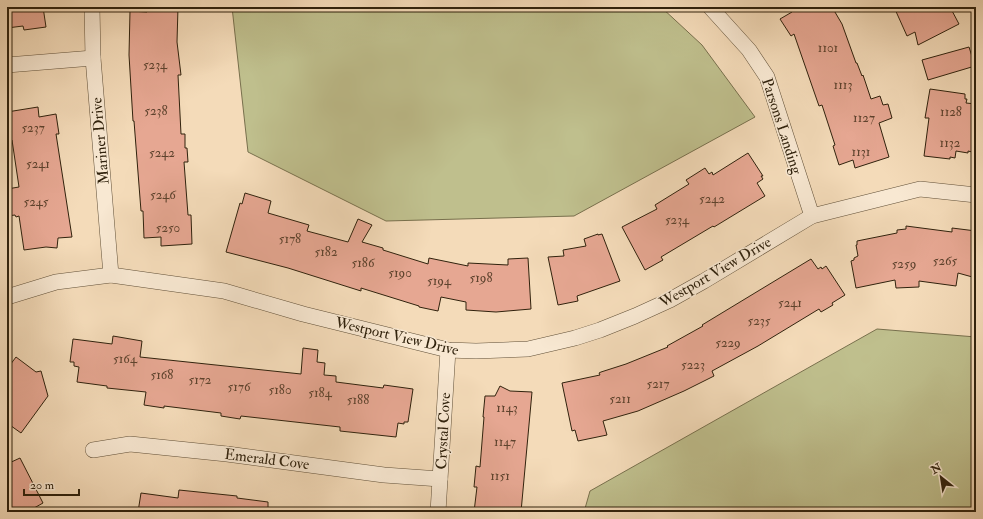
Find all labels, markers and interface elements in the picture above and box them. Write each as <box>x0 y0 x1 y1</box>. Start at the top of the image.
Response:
house number: 1101 <box>818 40 839 56</box>
house number: 5234 <box>143 57 168 73</box>
street label: Parsons Landing <box>757 76 806 177</box>
house number: 1113 <box>834 77 852 93</box>
street label: Mariner Drive <box>87 97 114 185</box>
house number: 5238 <box>144 103 168 119</box>
house number: 1128 <box>940 104 962 120</box>
house number: 1127 <box>853 110 875 126</box>
house number: 5237 <box>21 120 45 136</box>
house number: 1132 <box>940 135 961 151</box>
house number: 1131 <box>852 144 871 160</box>
house number: 5242 <box>149 145 175 161</box>
house number: 5241 <box>26 156 50 172</box>
house number: 5246 <box>150 187 177 203</box>
house number: 5242 <box>699 191 725 207</box>
house number: 5245 <box>24 194 49 210</box>
house number: 5234 <box>665 212 690 228</box>
house number: 5250 <box>156 220 180 236</box>
house number: 5178 <box>279 231 301 247</box>
street label: Westport View Drive <box>655 233 775 314</box>
house number: 5182 <box>314 244 338 260</box>
house number: 5265 <box>933 253 958 269</box>
house number: 5186 <box>351 255 376 271</box>
house number: 5259 <box>892 256 916 272</box>
house number: 5190 <box>388 265 412 281</box>
house number: 5198 <box>469 270 493 286</box>
house number: 5194 <box>427 273 452 289</box>
house number: 5241 <box>778 295 802 311</box>
street label: Westport View Drive <box>332 313 460 361</box>
house number: 5235 <box>748 313 771 329</box>
house number: 5229 <box>715 335 741 351</box>
house number: 5164 <box>113 351 138 367</box>
house number: 5223 <box>681 357 705 373</box>
house number: 5168 <box>151 367 173 383</box>
house number: 5172 <box>189 372 212 388</box>
house number: 5217 <box>647 376 669 392</box>
house number: 5176 <box>228 379 252 395</box>
house number: 5180 <box>268 382 292 398</box>
house number: 5184 <box>308 385 333 401</box>
house number: 5211 <box>609 391 631 407</box>
house number: 5188 <box>347 392 369 408</box>
street label: Crystal Cove <box>432 392 455 470</box>
house number: 1143 <box>496 400 518 416</box>
house number: 1147 <box>494 434 516 450</box>
street label: Emerald Cove <box>223 445 310 474</box>
north arrow <box>921 457 961 497</box>
text: N <box>928 460 945 477</box>
house number: 1151 <box>490 468 510 484</box>
scale bar <box>24 471 79 497</box>
text: 20 m <box>30 478 55 493</box>

